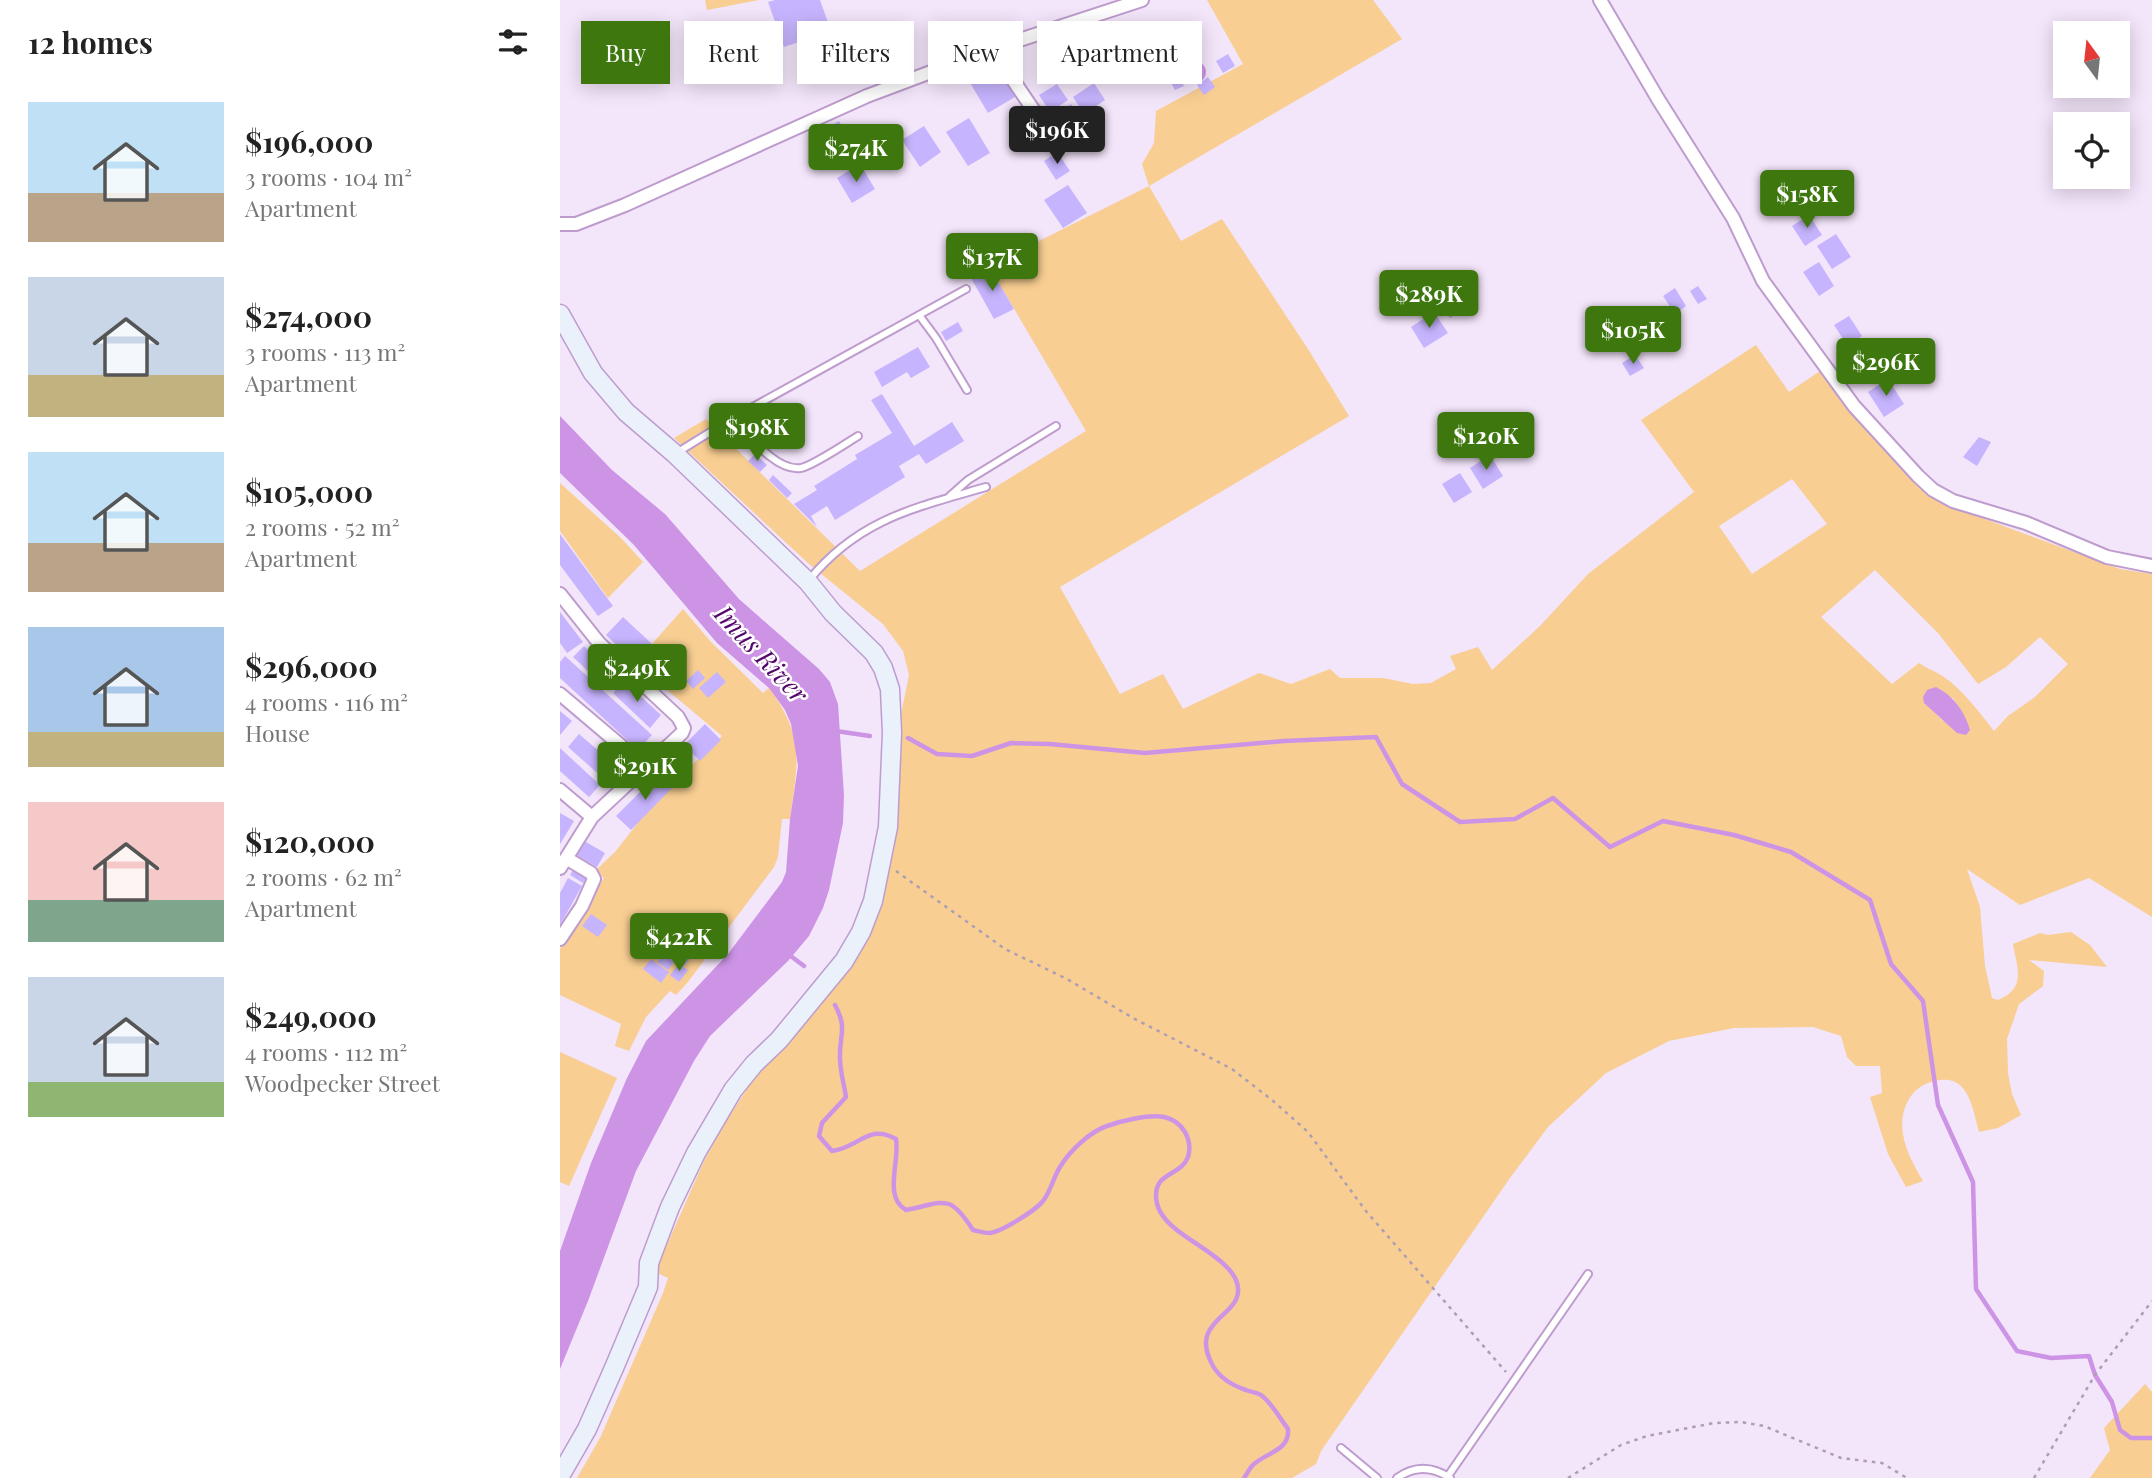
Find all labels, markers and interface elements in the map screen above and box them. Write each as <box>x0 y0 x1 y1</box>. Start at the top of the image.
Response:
chip: Buy <box>581 21 670 84</box>
chip: Rent <box>684 21 783 84</box>
chip: Filters <box>797 21 914 84</box>
chip: New <box>928 21 1023 84</box>
chip: Apartment <box>1037 21 1202 84</box>
north arrow <box>2053 21 2130 98</box>
map controls <box>2053 21 2130 189</box>
text: 12 homes <box>28 22 153 62</box>
icon: filters <box>494 23 532 61</box>
pin: $196K <box>1008 106 1106 166</box>
button: locate <box>2053 112 2130 189</box>
text: $196K <box>1025 113 1089 144</box>
text: $196,000 <box>245 121 373 161</box>
pin: $274K <box>807 124 905 184</box>
icon: home <box>84 130 168 214</box>
text: $274K <box>824 131 888 162</box>
text: 3 rooms · 104 m² <box>245 161 412 192</box>
pin: $158K <box>1758 170 1856 230</box>
text: $158K <box>1776 177 1838 208</box>
text: Apartment <box>245 192 357 223</box>
pin: $137K <box>943 233 1041 293</box>
text: $137K <box>962 240 1022 271</box>
pin: $289K <box>1380 270 1478 330</box>
text: $289K <box>1395 277 1463 308</box>
text: $274,000 <box>245 296 372 336</box>
icon: home <box>84 305 168 389</box>
pin: $105K <box>1584 306 1682 366</box>
text: $105K <box>1601 313 1665 344</box>
text: 3 rooms · 113 m² <box>245 336 405 367</box>
pin: $296K <box>1837 338 1935 398</box>
text: $296K <box>1852 345 1920 376</box>
text: Apartment <box>245 367 357 398</box>
pin: $198K <box>708 404 806 463</box>
text: $198K <box>725 410 789 441</box>
pin: $120K <box>1437 412 1535 472</box>
text: $120K <box>1453 419 1519 450</box>
text: $105,000 <box>245 471 373 511</box>
icon: home <box>84 480 168 564</box>
text: 2 rooms · 52 m² <box>245 511 399 542</box>
text: Apartment <box>245 542 357 573</box>
water label: Imus River <box>707 596 817 710</box>
pin: $249K <box>588 644 686 704</box>
text: $296,000 <box>245 646 378 686</box>
text: $249K <box>604 651 670 682</box>
icon: home <box>84 655 168 739</box>
text: 4 rooms · 116 m² <box>245 686 408 717</box>
text: House <box>245 717 310 748</box>
pin: $291K <box>596 742 694 802</box>
text: $291K <box>613 749 677 780</box>
text: $120,000 <box>245 821 375 861</box>
icon: home <box>84 830 168 914</box>
text: 2 rooms · 62 m² <box>245 861 402 892</box>
text: Apartment <box>245 892 357 923</box>
pin: $422K <box>630 914 728 973</box>
text: $422K <box>646 920 712 951</box>
text: $249,000 <box>245 996 377 1036</box>
icon: home <box>84 1005 168 1089</box>
text: 4 rooms · 112 m² <box>245 1036 407 1067</box>
text: Woodpecker Street <box>245 1067 440 1098</box>

